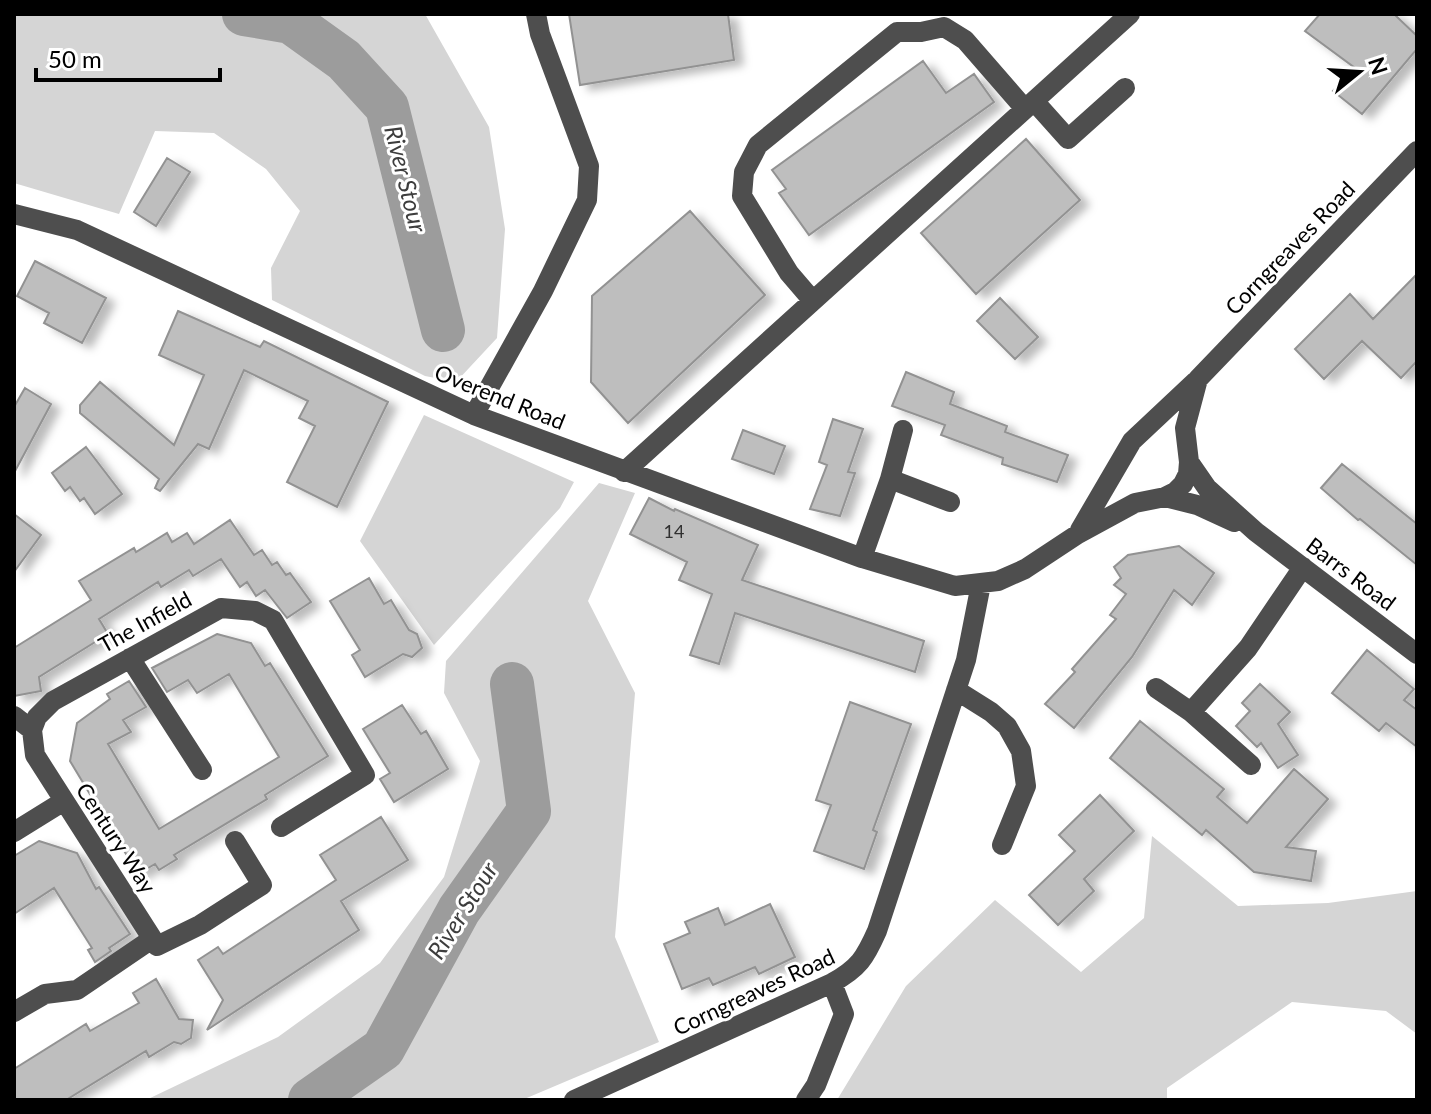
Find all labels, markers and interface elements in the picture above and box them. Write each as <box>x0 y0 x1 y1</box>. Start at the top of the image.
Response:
scale bar <box>36 32 220 82</box>
north arrow <box>1319 32 1399 112</box>
text: 50 m <box>48 44 102 73</box>
text: N <box>1363 53 1394 78</box>
water label: River Stour <box>379 122 434 236</box>
street label: Corngreaves Road <box>1219 175 1360 320</box>
street label: Overend Road <box>431 358 569 435</box>
house number: 14 <box>664 520 684 542</box>
street label: Barrs Road <box>1301 531 1401 616</box>
street label: The Infield <box>94 585 196 658</box>
street label: Century Way <box>71 778 162 898</box>
water label: River Stour <box>421 856 503 964</box>
street label: Corngreaves Road <box>669 942 839 1041</box>

